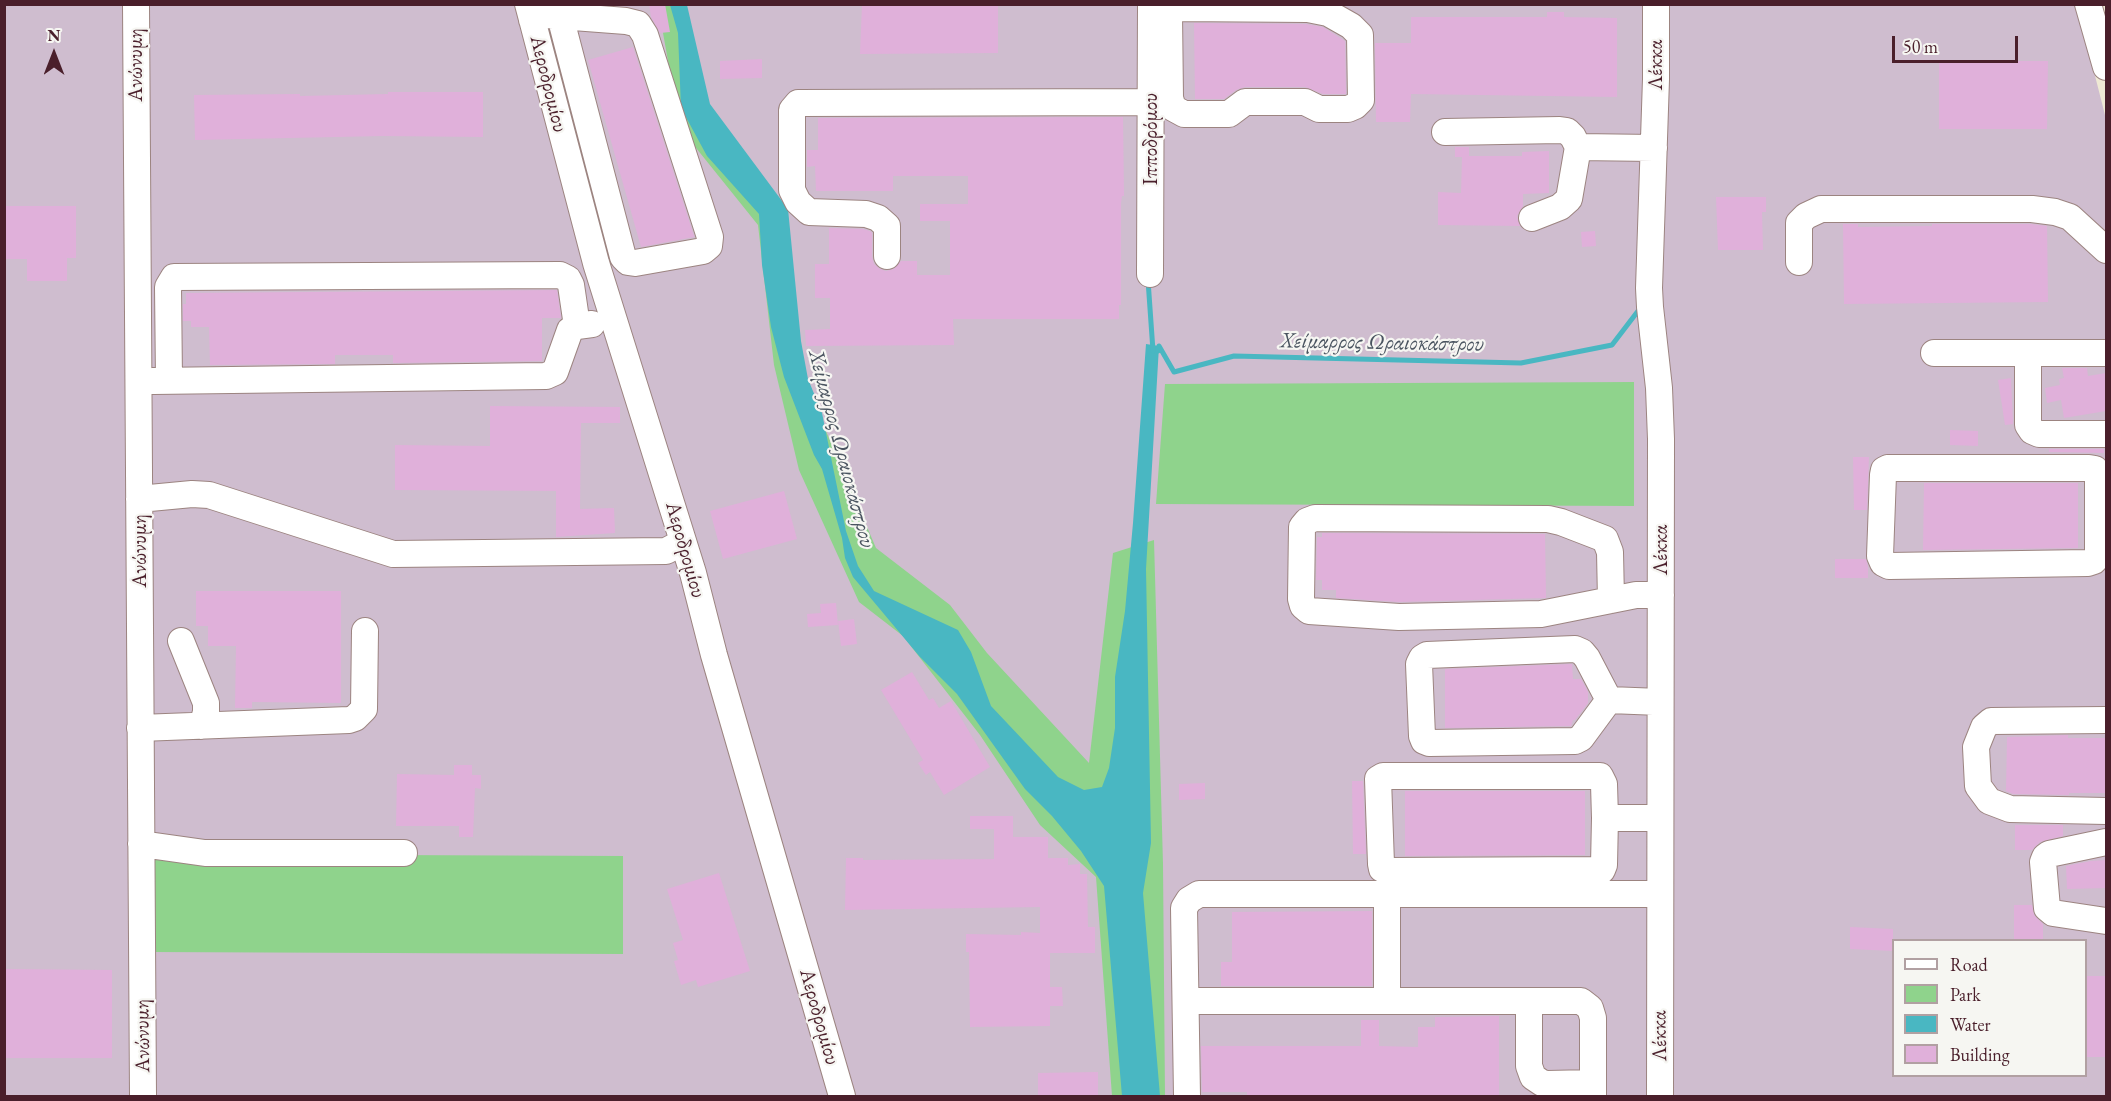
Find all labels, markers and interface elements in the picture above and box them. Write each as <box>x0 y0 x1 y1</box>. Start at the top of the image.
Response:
north arrow <box>24 24 84 84</box>
scale bar <box>1895 24 2021 62</box>
text: N <box>48 25 60 46</box>
street label: Ανώνυμη <box>123 28 149 102</box>
street label: Αεροδρομίου <box>524 33 572 135</box>
text: 50 m <box>1903 35 1938 58</box>
street label: Λέκκα <box>1643 40 1669 90</box>
street label: Ιπποδρόμου <box>1138 93 1164 185</box>
water label: Χείμαρρος Ωραιοκάστρου <box>1280 328 1484 358</box>
water label: Χείμαρρος Ωραιοκάστρου <box>802 347 880 551</box>
street label: Αεροδρομίου <box>659 499 711 601</box>
street label: Ανώνυμη <box>127 514 153 588</box>
street label: Λέκκα <box>1648 525 1674 575</box>
legend <box>1892 939 2087 1077</box>
text: Road <box>1950 953 1988 976</box>
street label: Αεροδρομίου <box>793 966 845 1068</box>
text: Park <box>1950 983 1981 1006</box>
street label: Ανώνυμη <box>130 999 156 1073</box>
street label: Λέκκα <box>1647 1010 1673 1062</box>
text: Water <box>1950 1013 1991 1036</box>
text: Building <box>1950 1043 2010 1066</box>

